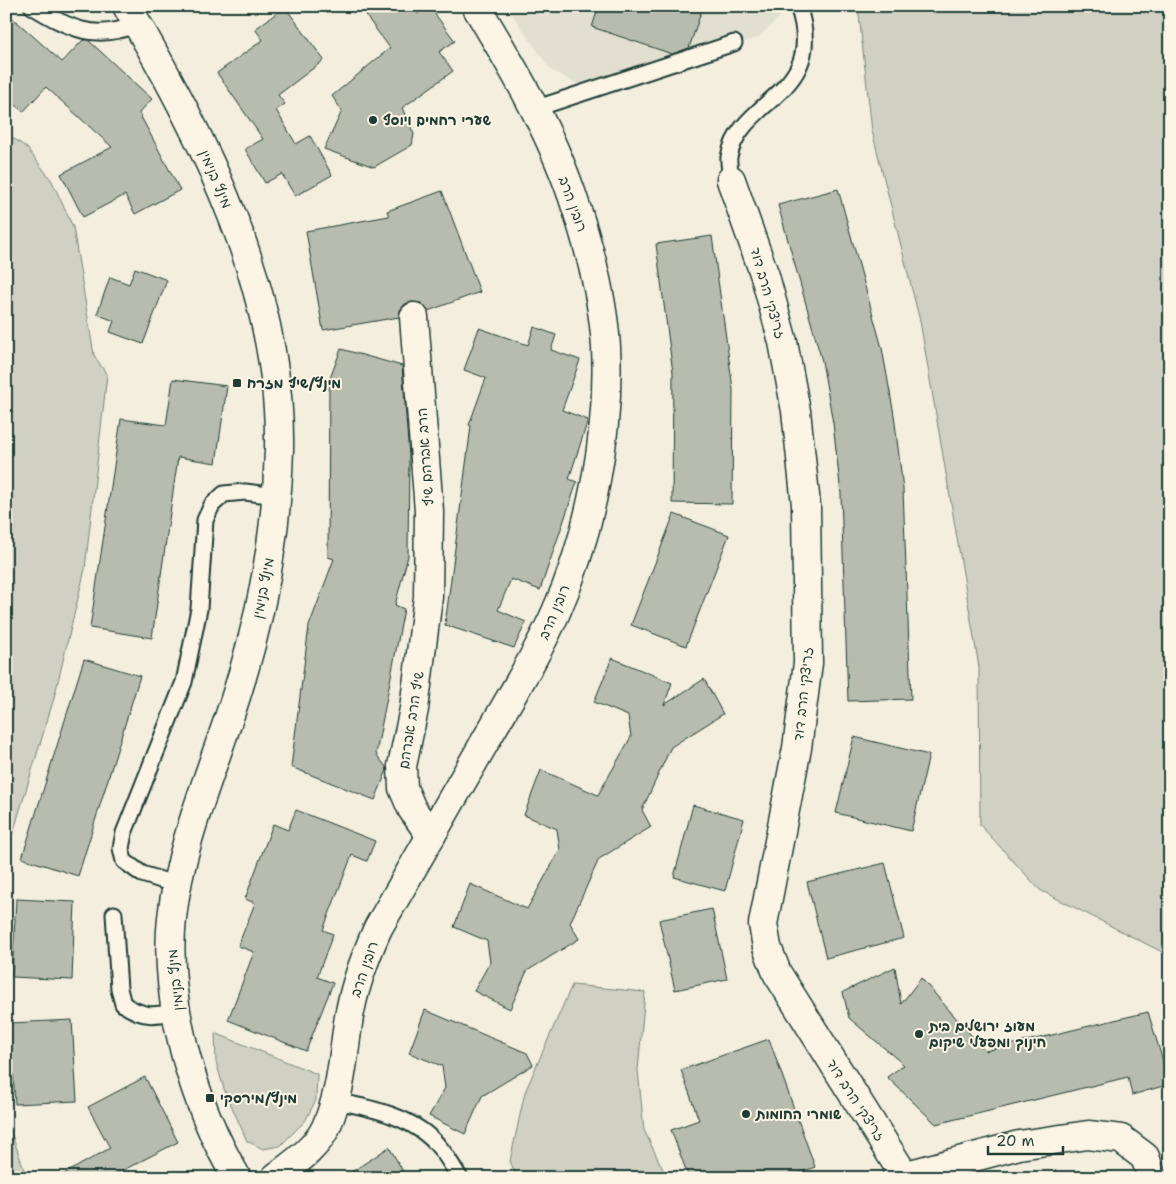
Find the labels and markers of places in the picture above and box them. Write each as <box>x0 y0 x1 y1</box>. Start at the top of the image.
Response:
place label: שערי רחמים ויוסף <box>383 111 491 129</box>
marker: שערי רחמים ויוסף <box>367 114 379 126</box>
place label: מינץ/שיף מזרח <box>247 374 341 392</box>
marker: מינץ/שיף מזרח <box>231 377 243 389</box>
place label: מעוז ירושלים בית חינוך ומפעלי שיקום <box>928 1017 1046 1051</box>
marker: מעוז ירושלים בית חינוך ומפעלי שיקום <box>913 1028 925 1040</box>
place label: מינץ/מירסקי <box>220 1089 297 1107</box>
marker: מינץ/מירסקי <box>204 1092 216 1104</box>
place label: שומרי החומות <box>754 1105 842 1123</box>
marker: שומרי החומות <box>740 1108 752 1120</box>

